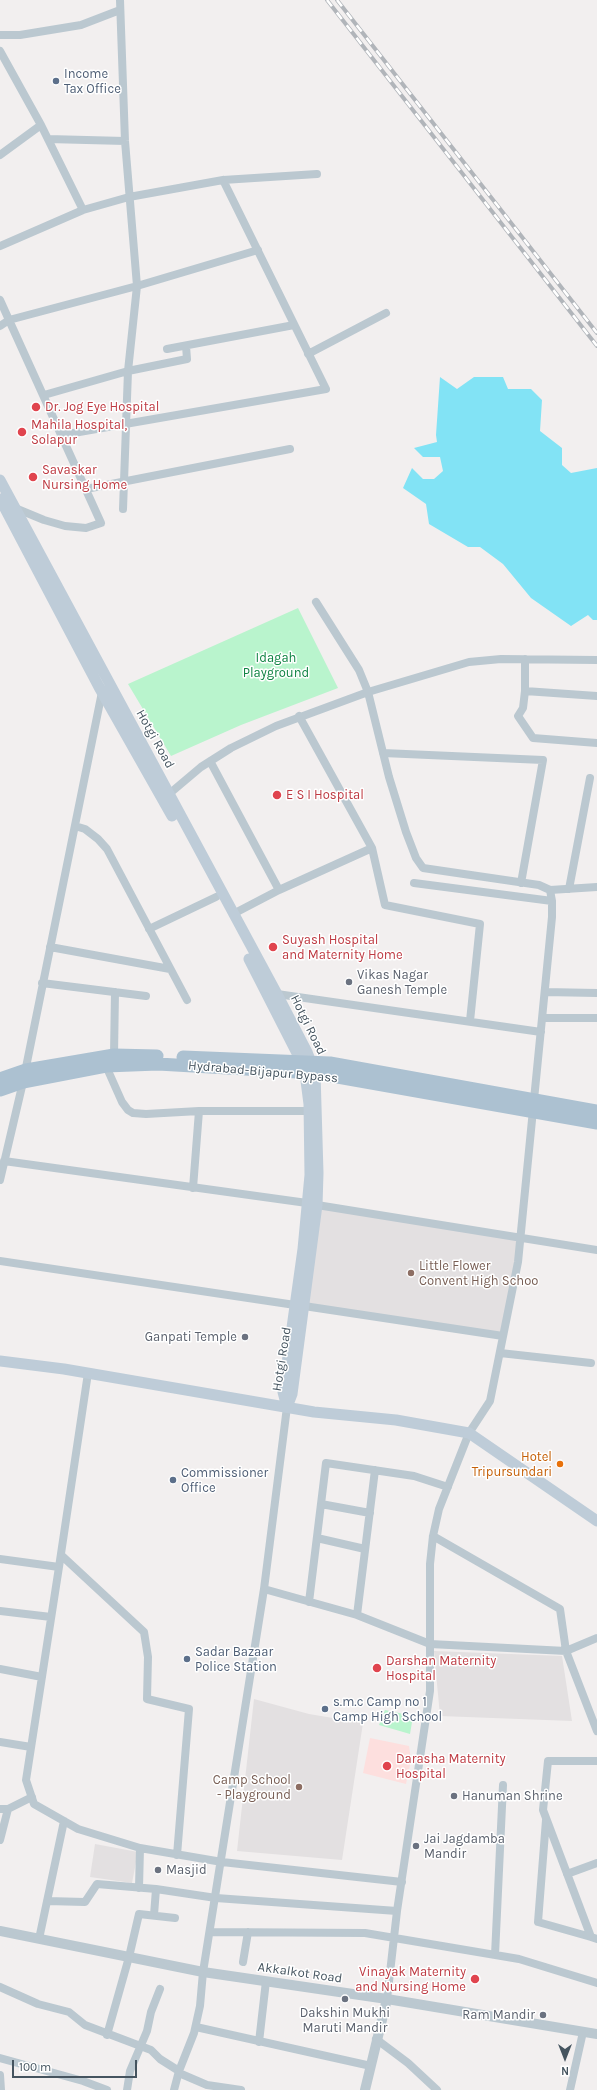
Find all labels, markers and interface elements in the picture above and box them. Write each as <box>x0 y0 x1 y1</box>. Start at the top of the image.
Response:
place label: Income Tax Office <box>64 66 121 97</box>
marker: Income Tax Office <box>51 76 61 86</box>
place label: Dr. Jog Eye Hospital <box>45 399 159 415</box>
marker: Dr. Jog Eye Hospital <box>30 401 42 413</box>
place label: Mahila Hospital, Solapur <box>31 417 127 448</box>
marker: Mahila Hospital, Solapur <box>16 426 28 438</box>
place label: Savaskar Nursing Home <box>42 462 127 493</box>
marker: Savaskar Nursing Home <box>27 471 39 483</box>
park label: Idagah Playground <box>243 650 309 681</box>
street label: Hotgi Road <box>132 707 178 771</box>
place label: E S I Hospital <box>286 787 364 803</box>
marker: E S I Hospital <box>271 789 283 801</box>
place label: Suyash Hospital and Maternity Home <box>282 932 403 963</box>
marker: Suyash Hospital and Maternity Home <box>267 941 279 953</box>
place label: Vikas Nagar Ganesh Temple <box>357 967 447 998</box>
marker: Vikas Nagar Ganesh Temple <box>344 977 354 987</box>
street label: Hotgi Road <box>287 992 329 1058</box>
street label: Hydrabad-Bijapur Bypass <box>187 1058 339 1086</box>
place label: Little Flower Convent High Schoo <box>419 1258 538 1289</box>
marker: Little Flower Convent High Schoo <box>406 1268 416 1278</box>
street label: Hotgi Road <box>269 1326 295 1392</box>
place label: Ganpati Temple <box>145 1329 237 1345</box>
marker: Ganpati Temple <box>240 1332 250 1342</box>
place label: Hotel Tripursundari <box>472 1449 552 1480</box>
marker: Hotel Tripursundari <box>555 1459 565 1469</box>
place label: Commissioner Office <box>181 1465 268 1496</box>
marker: Commissioner Office <box>168 1475 178 1485</box>
place label: Sadar Bazaar Police Station <box>195 1644 277 1675</box>
place label: Darshan Maternity Hospital <box>386 1653 496 1684</box>
marker: Sadar Bazaar Police Station <box>182 1654 192 1664</box>
marker: Darshan Maternity Hospital <box>371 1662 383 1674</box>
place label: s.m.c Camp no 1 Camp High School <box>333 1694 442 1725</box>
marker: s.m.c Camp no 1 Camp High School <box>320 1704 330 1714</box>
place label: Darasha Maternity Hospital <box>396 1751 506 1782</box>
marker: Darasha Maternity Hospital <box>381 1760 393 1772</box>
place label: Camp School - Playground <box>213 1772 291 1803</box>
marker: Camp School - Playground <box>294 1782 304 1792</box>
place label: Hanuman Shrine <box>462 1788 563 1804</box>
marker: Hanuman Shrine <box>449 1791 459 1801</box>
place label: Jai Jagdamba Mandir <box>424 1831 505 1862</box>
marker: Jai Jagdamba Mandir <box>411 1841 421 1851</box>
place label: Masjid <box>166 1862 207 1878</box>
marker: Masjid <box>153 1865 163 1875</box>
street label: Akkalkot Road <box>257 1959 343 1987</box>
place label: Vinayak Maternity and Nursing Home <box>355 1964 466 1995</box>
marker: Vinayak Maternity and Nursing Home <box>469 1973 481 1985</box>
marker: Dakshin Mukhi Maruti Mandir <box>340 1994 350 2004</box>
place label: Dakshin Mukhi Maruti Mandir <box>300 2005 390 2036</box>
place label: Ram Mandir <box>462 2007 535 2023</box>
marker: Ram Mandir <box>538 2010 548 2020</box>
north arrow <box>545 2038 585 2078</box>
scale bar <box>14 2052 139 2078</box>
text: 100 m <box>19 2060 51 2074</box>
text: N <box>561 2064 569 2077</box>

